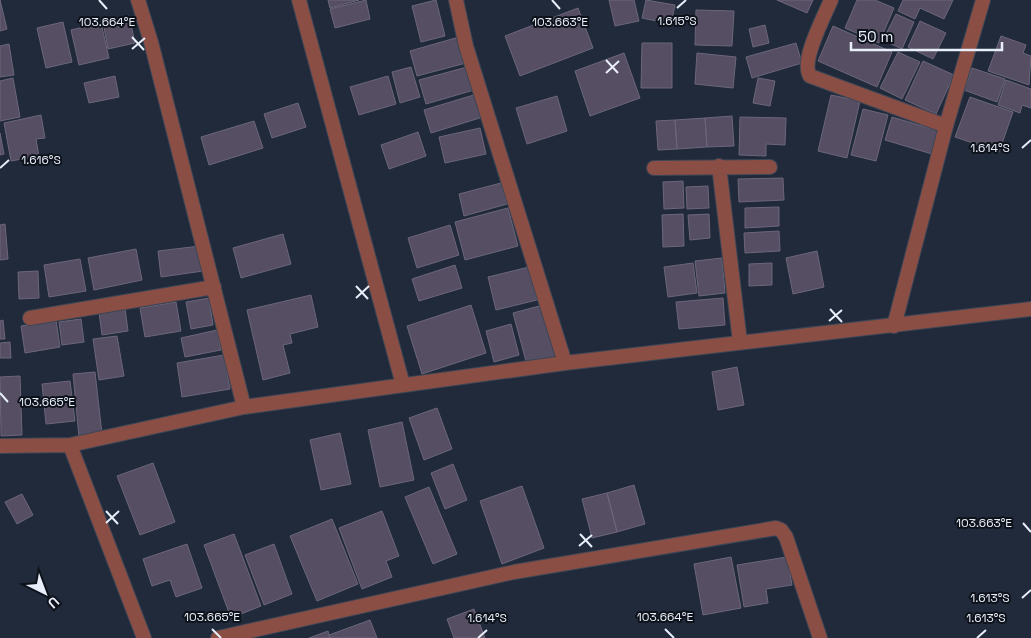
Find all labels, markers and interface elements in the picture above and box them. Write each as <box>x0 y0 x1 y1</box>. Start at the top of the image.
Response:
text: 1.615°S <box>657 13 697 29</box>
text: 103.664°E <box>79 14 135 30</box>
text: 103.663°E <box>532 14 588 30</box>
scale bar <box>851 20 1002 52</box>
text: 50 m <box>858 27 893 46</box>
text: 1.614°S <box>970 140 1010 156</box>
text: 1.616°S <box>21 152 61 168</box>
text: 103.665°E <box>19 394 75 410</box>
text: 103.663°E <box>956 515 1012 531</box>
north arrow <box>20 568 70 618</box>
text: 1.613°S <box>970 590 1010 606</box>
text: U <box>44 593 63 613</box>
text: 103.665°E <box>184 609 240 625</box>
text: 103.664°E <box>637 609 693 625</box>
text: 1.614°S <box>467 610 507 626</box>
text: 1.613°S <box>966 610 1006 626</box>

